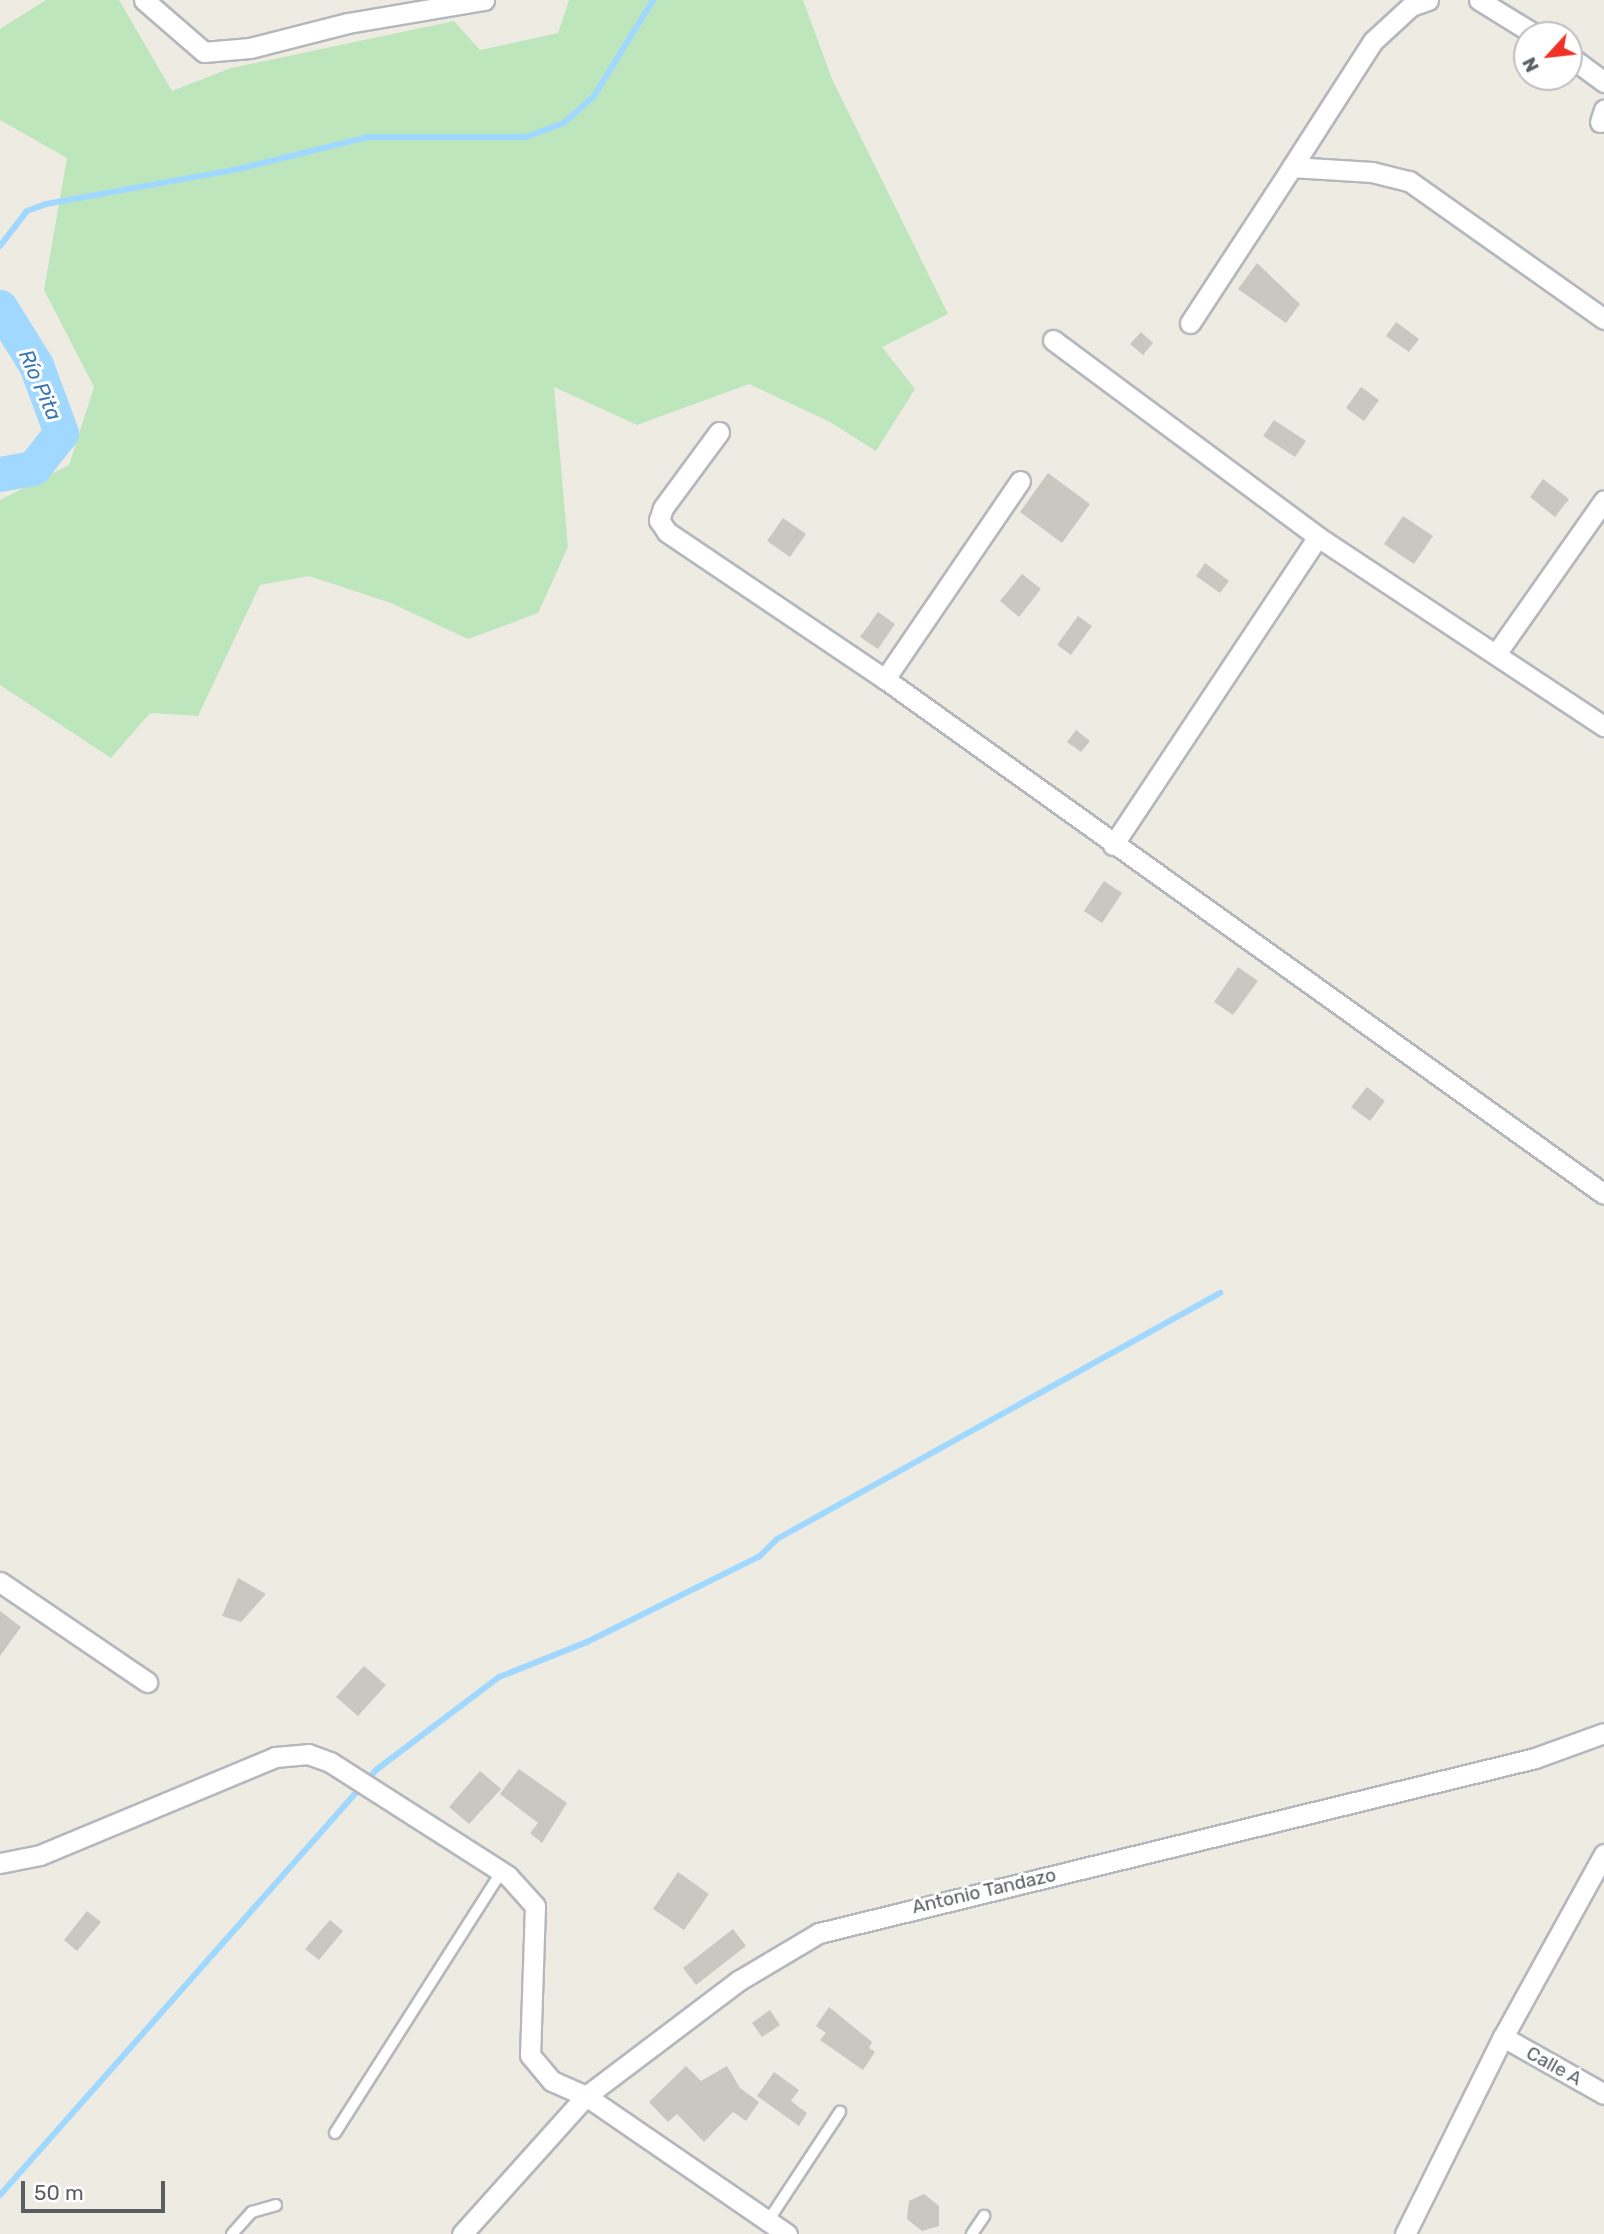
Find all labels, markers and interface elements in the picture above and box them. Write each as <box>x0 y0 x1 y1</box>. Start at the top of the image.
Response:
north arrow <box>1513 21 1583 91</box>
text: N <box>1517 54 1544 76</box>
water label: Río Pita <box>13 346 67 424</box>
street label: Antonio Tandazo <box>910 1863 1058 1919</box>
street label: Calle A <box>1522 2041 1586 2091</box>
scale bar <box>24 2168 168 2212</box>
text: 50 m <box>34 2180 84 2205</box>

